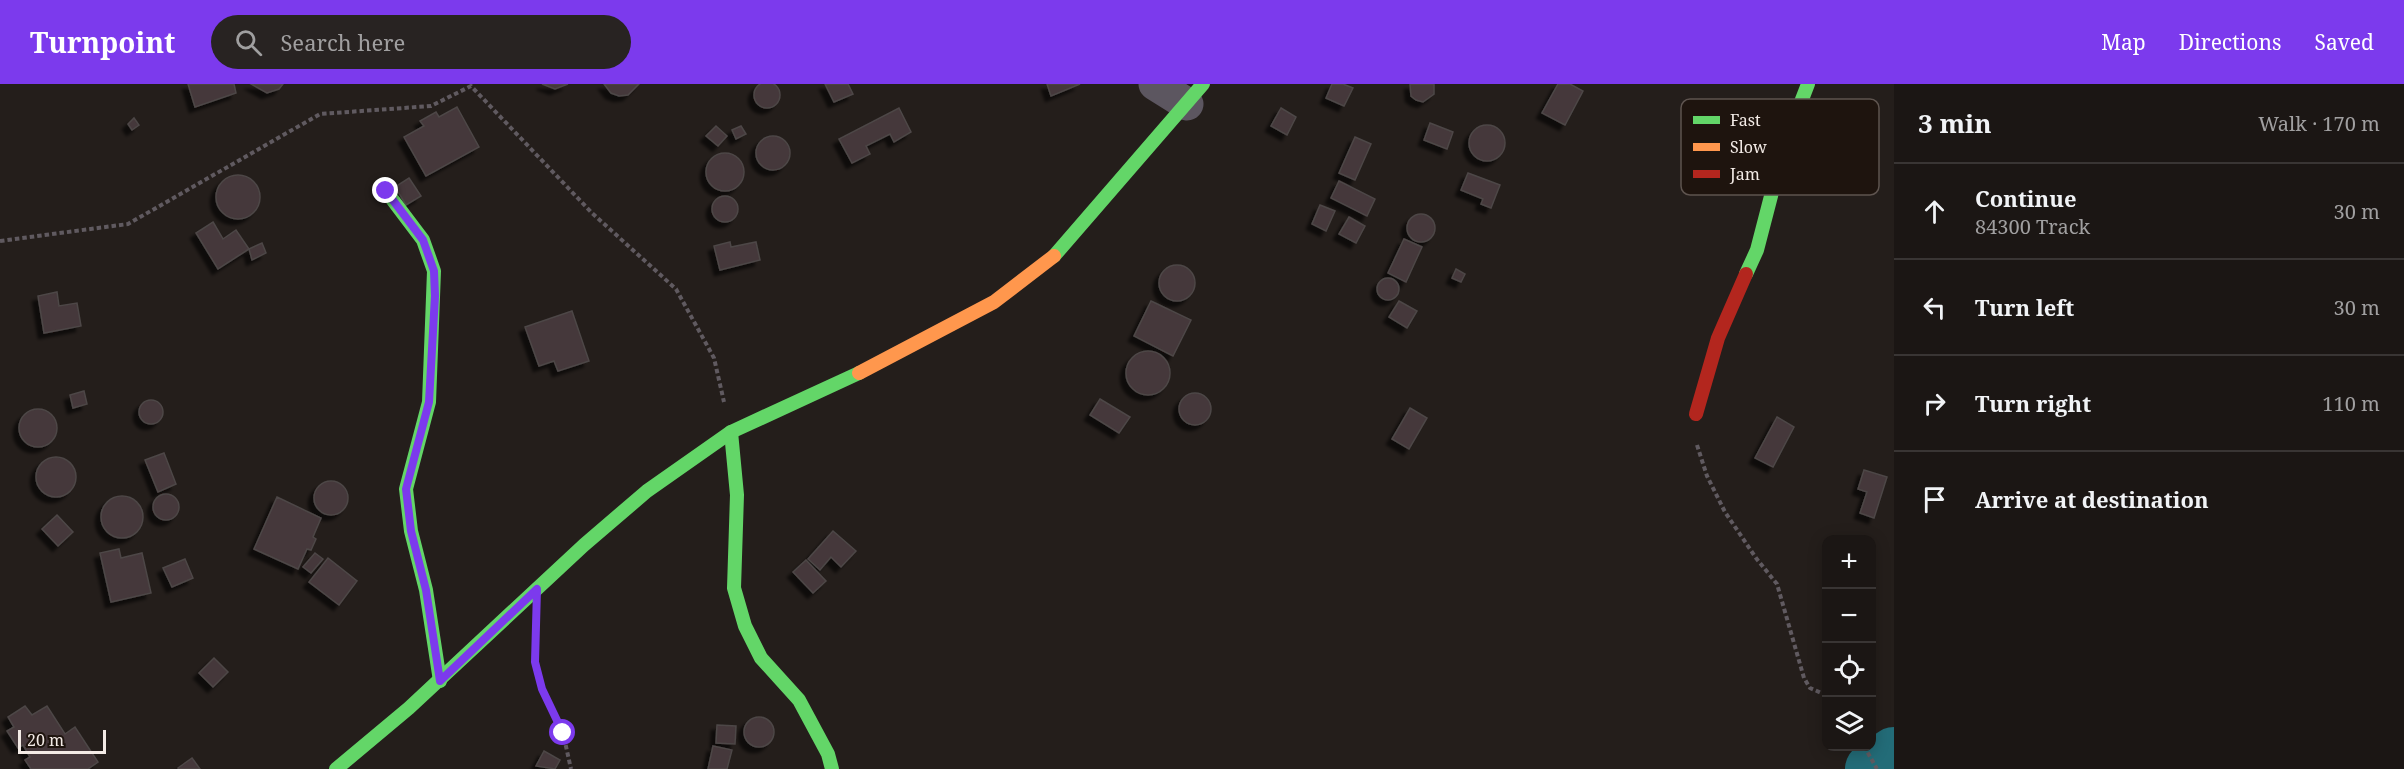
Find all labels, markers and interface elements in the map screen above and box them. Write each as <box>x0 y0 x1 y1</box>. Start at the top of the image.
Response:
search box <box>211 15 631 69</box>
text: Turnpoint <box>30 23 175 61</box>
icon: search <box>232 26 265 59</box>
text: Search here <box>280 27 405 57</box>
text: Map <box>2101 28 2146 56</box>
text: Directions <box>2179 28 2281 56</box>
text: Saved <box>2314 28 2374 56</box>
legend <box>1681 99 1879 195</box>
text: 3 min <box>1918 105 1992 141</box>
text: Fast <box>1730 109 1761 131</box>
text: Walk · 170 m <box>2258 110 2380 137</box>
text: Slow <box>1730 136 1767 158</box>
text: Jam <box>1729 163 1760 185</box>
route end <box>372 177 398 203</box>
text: Continue <box>1975 183 2077 213</box>
icon: ahead <box>1918 195 1951 228</box>
text: 30 m <box>2334 198 2380 225</box>
text: 84300 Track <box>1975 213 2090 240</box>
icon: left <box>1918 291 1951 324</box>
text: Turn left <box>1975 292 2074 322</box>
text: 30 m <box>2334 294 2380 321</box>
icon: right <box>1918 387 1951 420</box>
text: Turn right <box>1975 388 2091 418</box>
text: 110 m <box>2322 390 2380 417</box>
icon: arrive <box>1918 483 1951 516</box>
text: Arrive at destination <box>1975 484 2209 514</box>
map controls <box>1822 535 1876 751</box>
button: + <box>1822 535 1876 589</box>
button: − <box>1822 589 1876 643</box>
button: locate <box>1822 643 1876 697</box>
button: layers <box>1822 697 1876 751</box>
route start <box>549 719 575 745</box>
scale bar <box>18 727 106 754</box>
text: 20 m <box>27 729 64 751</box>

